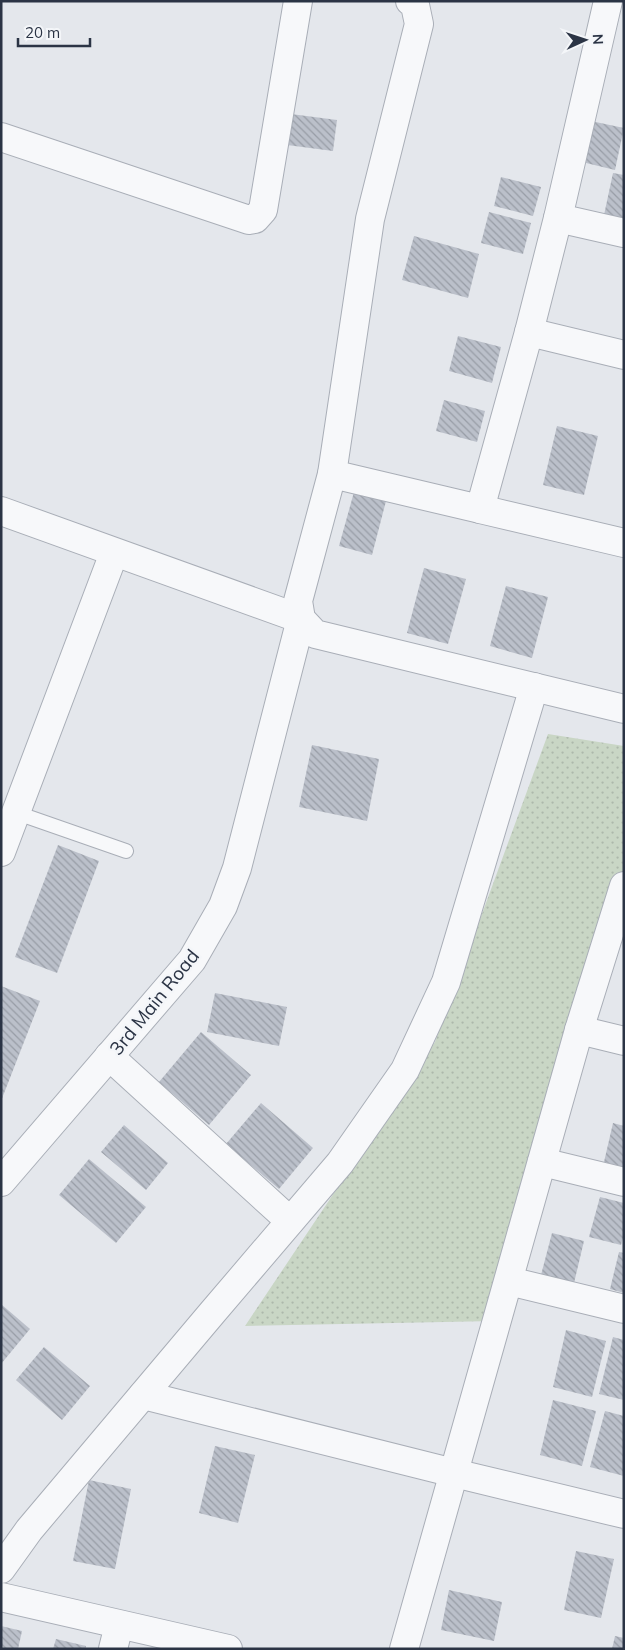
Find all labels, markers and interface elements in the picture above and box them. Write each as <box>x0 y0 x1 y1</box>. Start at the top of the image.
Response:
scale bar <box>18 15 90 47</box>
north arrow <box>560 15 610 65</box>
text: 20 m <box>25 23 60 42</box>
text: N <box>589 34 607 45</box>
street label: 3rd Main Road <box>104 944 204 1060</box>

